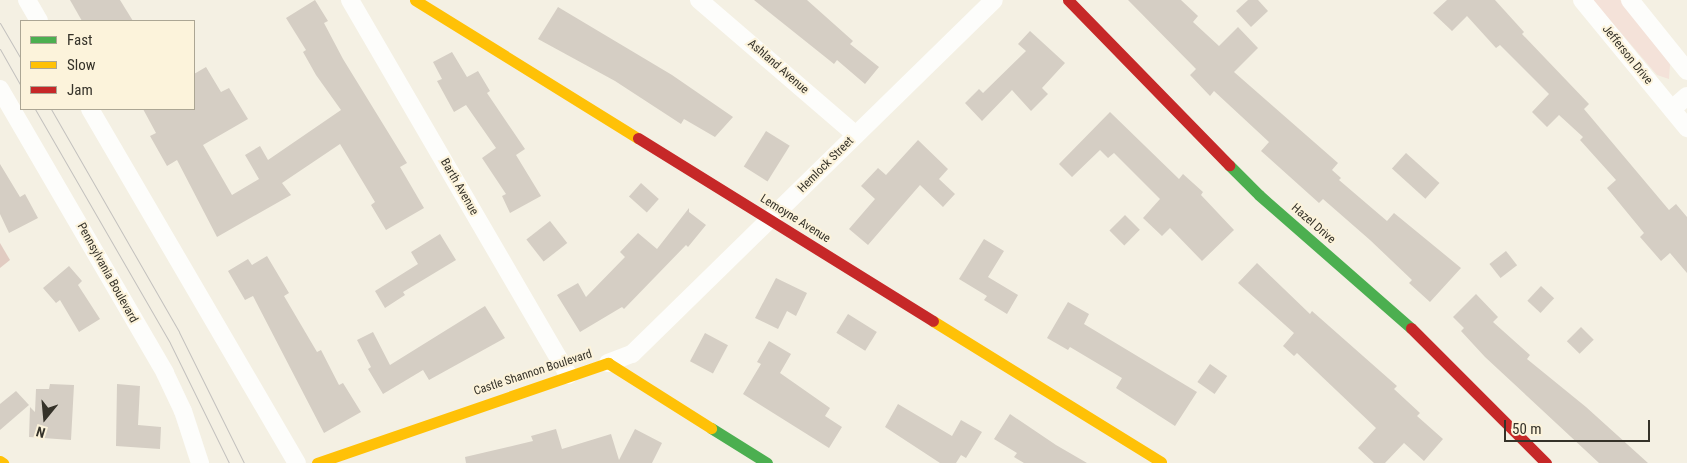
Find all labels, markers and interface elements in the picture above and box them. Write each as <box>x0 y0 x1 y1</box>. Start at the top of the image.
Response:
legend <box>20 20 195 110</box>
street label: Jefferson Drive <box>1599 22 1655 88</box>
text: Fast <box>67 31 92 49</box>
street label: Ashland Avenue <box>745 37 811 97</box>
text: Slow <box>67 56 96 74</box>
text: Jam <box>67 81 93 99</box>
street label: Hemlock Street <box>795 134 857 196</box>
street label: Barth Avenue <box>437 156 481 218</box>
street label: Lemoyne Avenue <box>757 192 833 246</box>
street label: Hazel Drive <box>1288 201 1338 247</box>
street label: Pennsylvania Boulevard <box>74 221 140 325</box>
street label: Castle Shannon Boulevard <box>472 347 594 399</box>
north arrow <box>20 393 70 443</box>
scale bar <box>1507 410 1653 442</box>
text: 50 m <box>1512 420 1542 438</box>
text: N <box>34 423 47 441</box>

